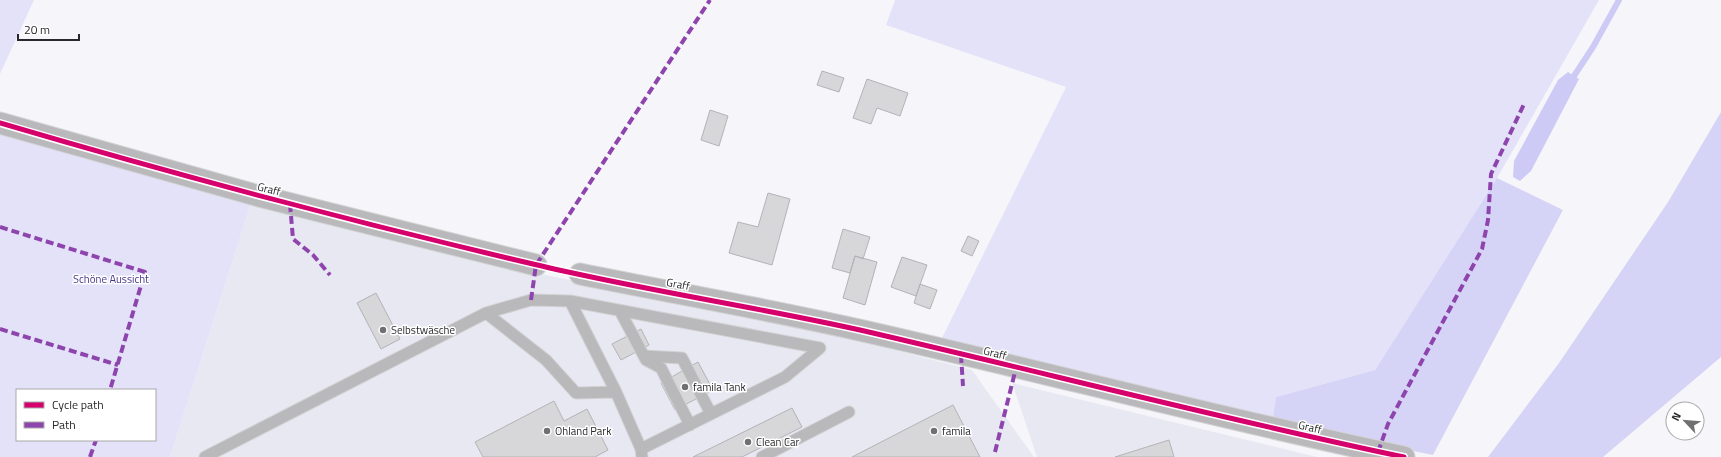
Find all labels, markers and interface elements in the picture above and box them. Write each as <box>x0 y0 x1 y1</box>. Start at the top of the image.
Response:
scale bar <box>18 16 79 42</box>
text: 20 m <box>24 20 50 39</box>
street label: Graff <box>256 178 283 200</box>
park label: Schöne Aussicht <box>73 271 149 287</box>
street label: Graff <box>665 274 691 294</box>
place label: Selbstwäsche <box>391 322 455 338</box>
marker: Selbstwäsche <box>378 325 388 335</box>
street label: Graff <box>982 342 1009 364</box>
place label: famila Tank <box>693 379 746 395</box>
marker: famila Tank <box>680 382 690 392</box>
legend <box>16 389 156 441</box>
text: Cycle path <box>52 395 104 414</box>
north arrow <box>1665 401 1705 441</box>
text: N <box>1667 410 1685 424</box>
text: Path <box>52 415 76 434</box>
street label: Graff <box>1297 417 1324 438</box>
place label: Ohland Park <box>555 423 612 439</box>
place label: famila <box>942 423 971 439</box>
marker: Ohland Park <box>542 426 552 436</box>
marker: famila <box>929 426 939 436</box>
place label: Clean Car <box>756 434 799 450</box>
marker: Clean Car <box>743 437 753 447</box>

